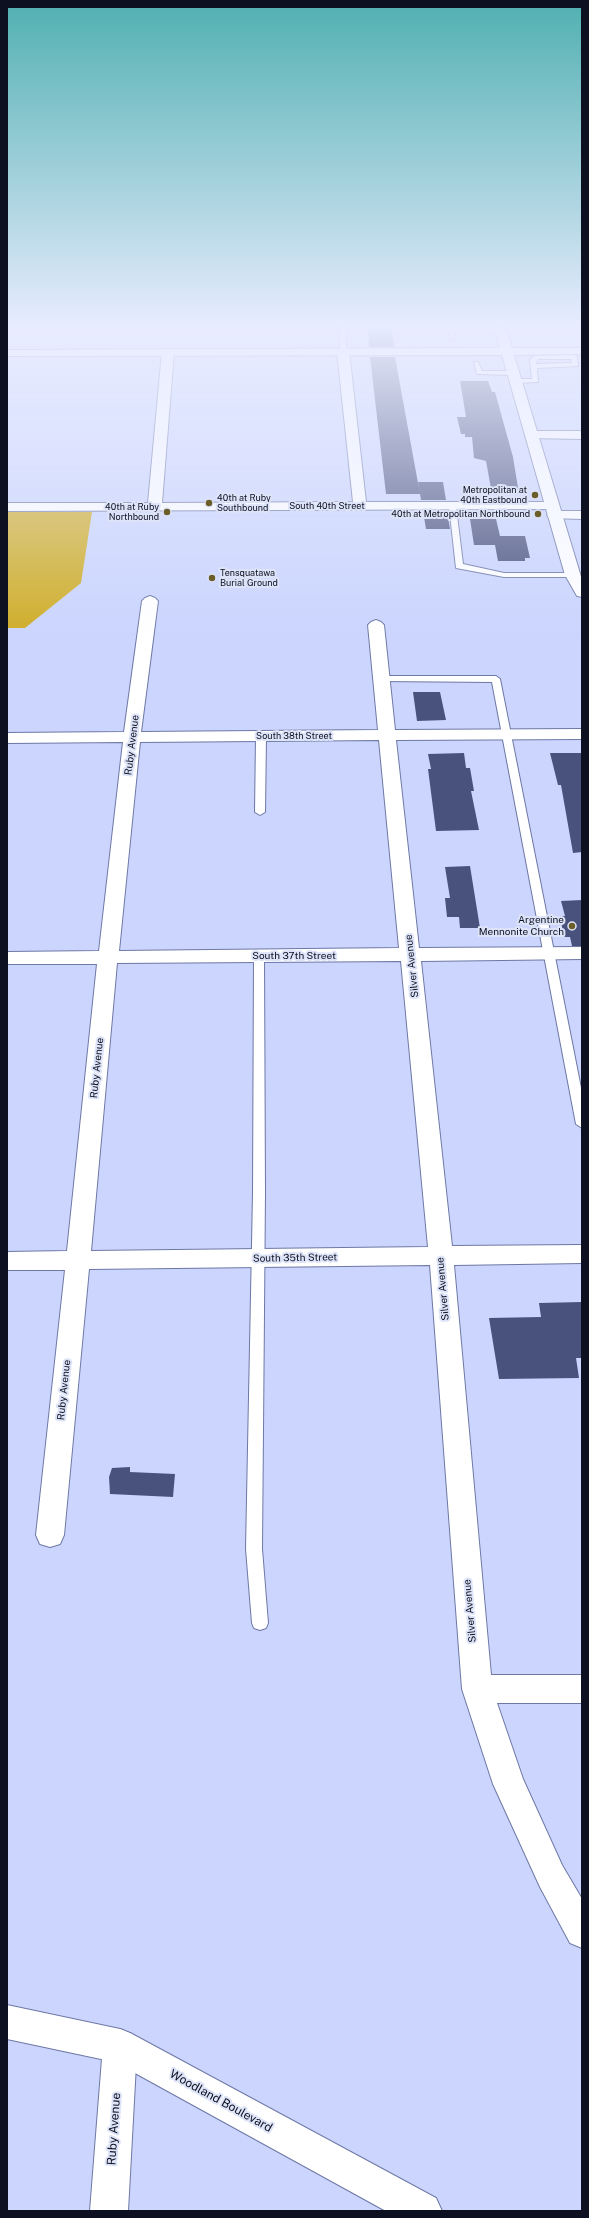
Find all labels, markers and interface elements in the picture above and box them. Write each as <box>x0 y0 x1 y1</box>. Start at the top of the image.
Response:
place label: Metropolitan at 40th Eastbound <box>460 485 527 506</box>
marker: Metropolitan at 40th Eastbound <box>530 490 540 500</box>
place label: 40th at Ruby Southbound <box>217 493 271 514</box>
marker: 40th at Ruby Southbound <box>204 498 214 508</box>
street label: South 40th Street <box>289 501 365 511</box>
place label: 40th at Ruby Northbound <box>105 502 159 523</box>
marker: 40th at Ruby Northbound <box>162 507 172 517</box>
place label: 40th at Metropolitan Northbound <box>391 509 530 519</box>
marker: 40th at Metropolitan Northbound <box>533 509 543 519</box>
place label: Tensquatawa Burial Ground <box>220 568 278 589</box>
marker: Tensquatawa Burial Ground <box>207 573 217 583</box>
street label: Ruby Avenue <box>122 714 142 776</box>
street label: South 38th Street <box>256 731 332 741</box>
place label: Argentine Mennonite Church <box>479 914 564 938</box>
marker: Argentine Mennonite Church <box>567 921 577 931</box>
street label: Silver Avenue <box>403 934 421 998</box>
street label: South 37th Street <box>252 950 336 962</box>
street label: Ruby Avenue <box>88 1037 106 1099</box>
street label: South 35th Street <box>253 1251 337 1265</box>
street label: Silver Avenue <box>434 1257 452 1321</box>
street label: Ruby Avenue <box>55 1359 73 1421</box>
street label: Silver Avenue <box>461 1579 479 1643</box>
street label: Woodland Boulevard <box>167 2067 275 2135</box>
street label: Ruby Avenue <box>104 2092 124 2166</box>

